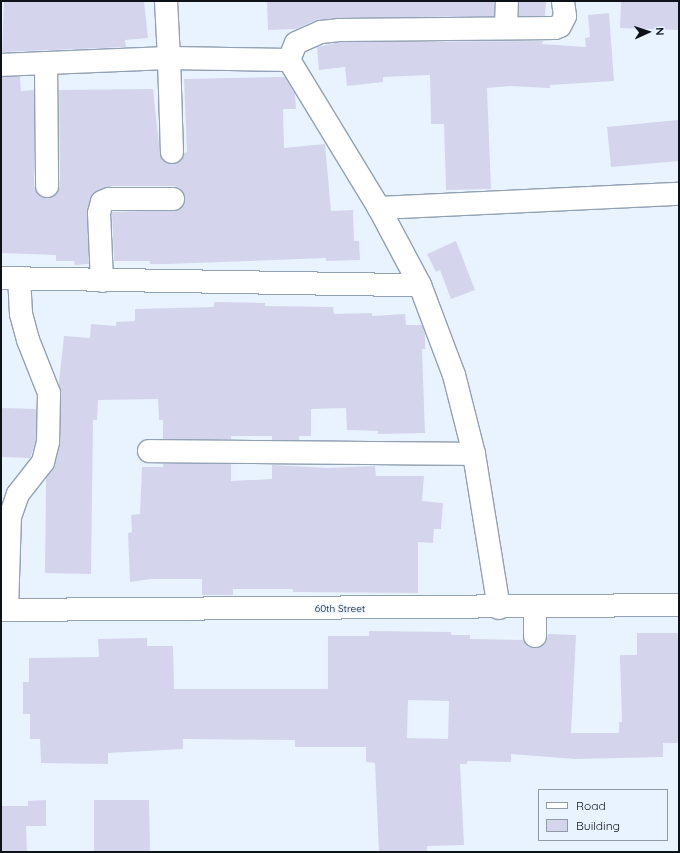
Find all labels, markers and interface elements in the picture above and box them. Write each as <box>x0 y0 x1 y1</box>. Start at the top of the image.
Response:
north arrow <box>628 12 668 52</box>
text: N <box>653 27 667 36</box>
street label: 60th Street <box>315 603 365 615</box>
legend <box>538 789 668 841</box>
text: Road <box>576 798 606 813</box>
text: Building <box>576 818 620 833</box>

